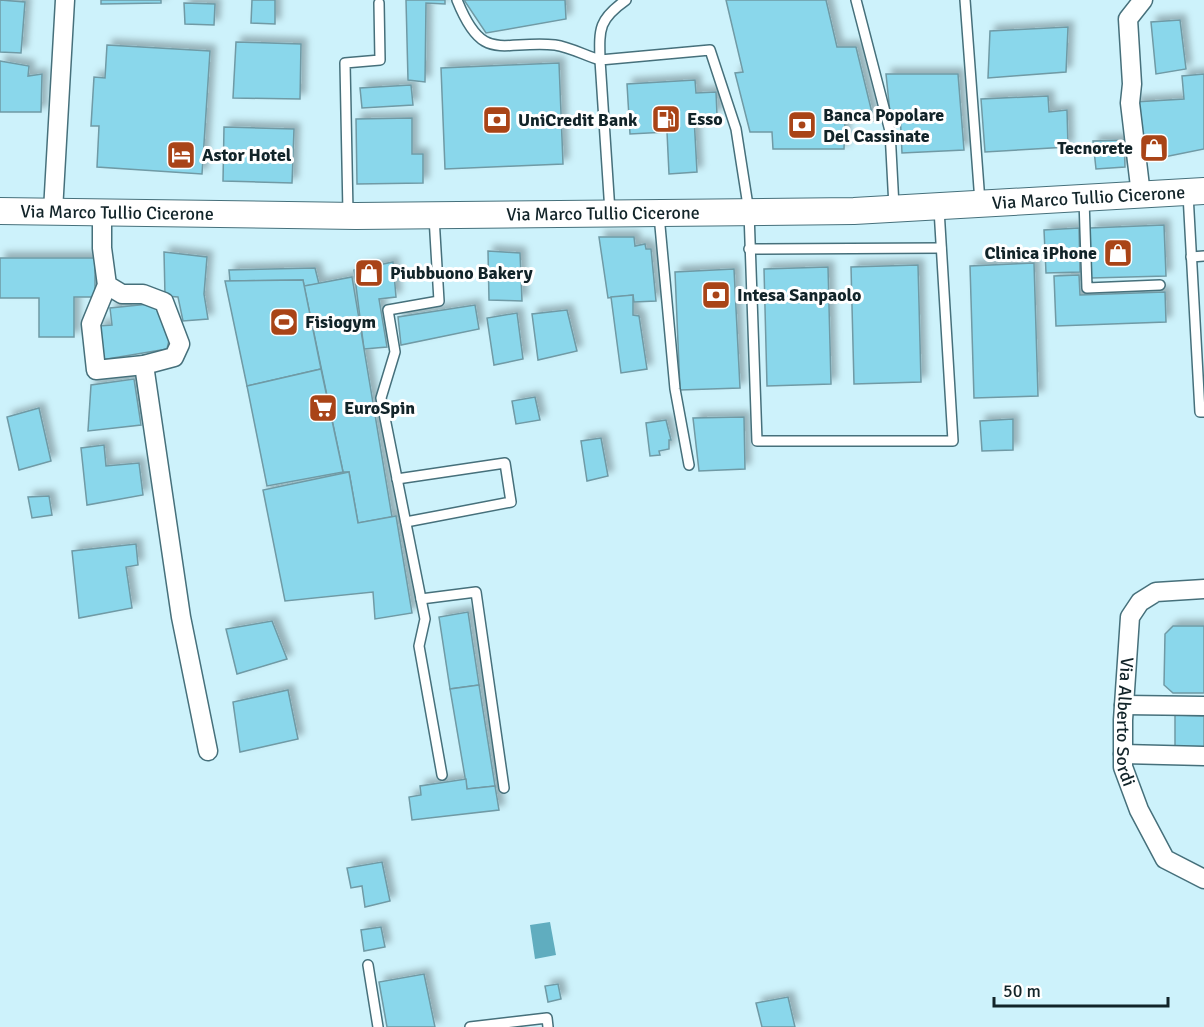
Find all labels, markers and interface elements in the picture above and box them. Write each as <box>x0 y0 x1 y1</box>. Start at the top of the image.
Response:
fuel station icon: Esso <box>650 103 682 135</box>
bank icon: UniCredit Bank <box>481 104 513 136</box>
place label: Banca Popolare Del Cassinate <box>823 104 944 147</box>
place label: Esso <box>687 108 723 130</box>
place label: UniCredit Bank <box>518 109 638 131</box>
bank icon: Banca Popolare Del Cassinate <box>786 109 818 141</box>
shop icon: Tecnorete <box>1138 132 1170 164</box>
place label: Tecnorete <box>1057 137 1133 159</box>
hotel icon: Astor Hotel <box>165 139 197 171</box>
place label: Astor Hotel <box>202 144 292 166</box>
street label: Via Marco Tullio Cicerone <box>991 181 1186 214</box>
street label: Via Marco Tullio Cicerone <box>20 200 214 225</box>
street label: Via Marco Tullio Cicerone <box>506 202 700 225</box>
shop icon: Clinica iPhone <box>1102 237 1134 269</box>
place label: Clinica iPhone <box>984 242 1097 264</box>
shop icon: Piubbuono Bakery <box>353 257 385 289</box>
place label: Piubbuono Bakery <box>390 262 533 284</box>
bank icon: Intesa Sanpaolo <box>700 279 732 311</box>
place label: Intesa Sanpaolo <box>737 284 861 306</box>
sports icon: Fisiogym <box>268 306 300 338</box>
place label: Fisiogym <box>305 311 376 333</box>
supermarket icon: EuroSpin <box>307 392 339 424</box>
place label: EuroSpin <box>344 397 415 419</box>
street label: Via Alberto Sordi <box>1112 656 1140 789</box>
scale bar <box>994 970 1168 1008</box>
text: 50 m <box>1003 980 1041 1002</box>

